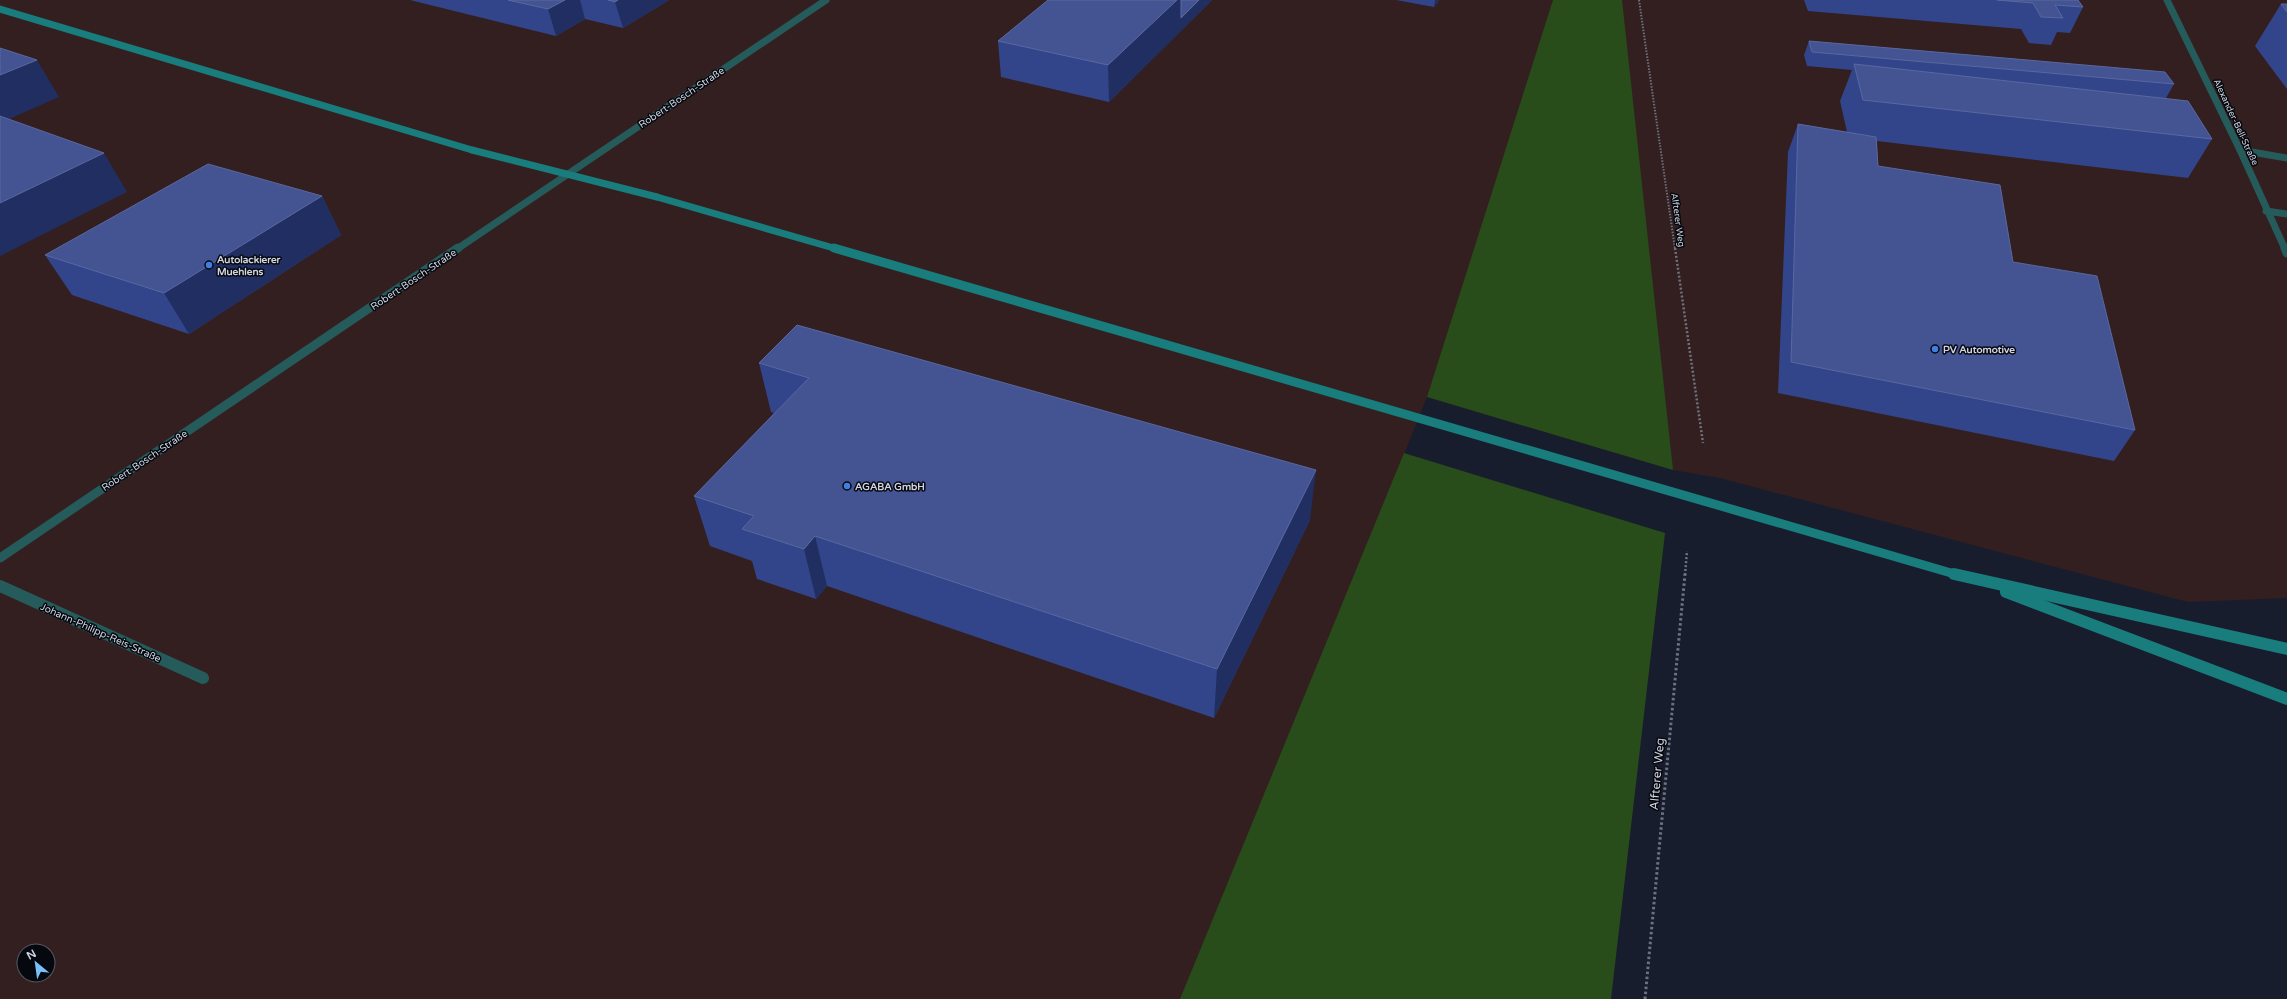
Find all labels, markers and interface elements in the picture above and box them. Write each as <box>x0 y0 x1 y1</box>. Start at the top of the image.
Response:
street label: Robert-Bosch-Straße <box>636 64 727 131</box>
street label: Alexander-Bell-Straße <box>2211 77 2260 167</box>
street label: Alfterer Weg <box>1668 192 1687 248</box>
street label: Robert-Bosch-Straße <box>368 246 459 313</box>
place label: Autolackierer Muehlens <box>217 254 281 278</box>
marker: Autolackierer Muehlens <box>204 260 214 270</box>
marker: PV Automotive <box>1930 344 1940 354</box>
place label: PV Automotive <box>1943 344 2015 356</box>
street label: Robert-Bosch-Straße <box>99 427 190 494</box>
marker: AGABA GmbH <box>842 481 852 491</box>
place label: AGABA GmbH <box>855 481 925 493</box>
street label: Johann-Philipp-Reis-Straße <box>39 601 163 665</box>
street label: Alfterer Weg <box>1647 737 1667 811</box>
north arrow <box>16 943 56 983</box>
text: N <box>24 947 38 963</box>

